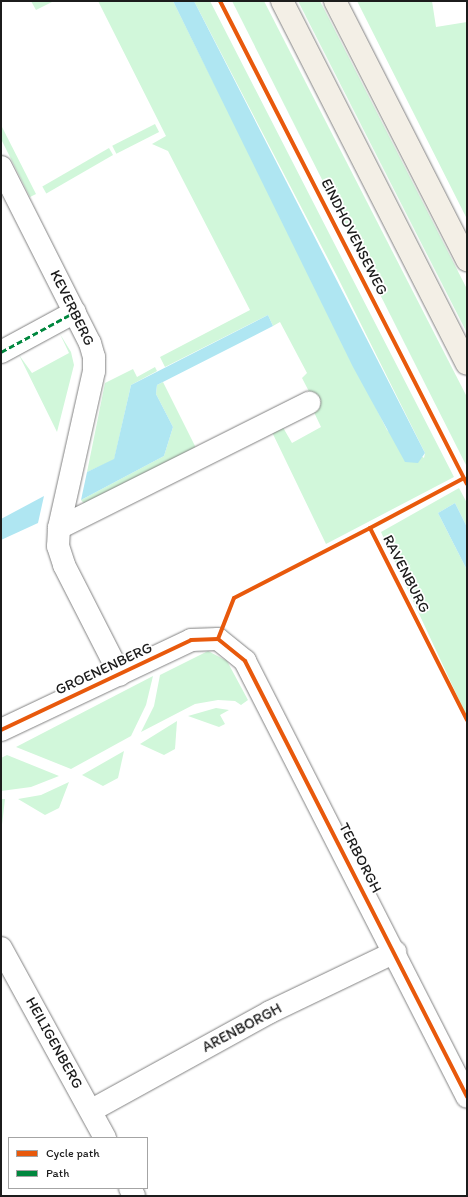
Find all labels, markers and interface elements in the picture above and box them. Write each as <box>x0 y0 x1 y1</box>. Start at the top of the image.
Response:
street label: EINDHOVENSEWEG <box>317 176 391 298</box>
street label: KEVERBERG <box>46 267 98 349</box>
street label: RAVENBURG <box>379 532 433 616</box>
street label: GROENENBERG <box>53 639 155 699</box>
street label: TERBORGH <box>335 820 385 896</box>
street label: HEILIGENBERG <box>21 994 87 1092</box>
street label: ARENBORGH <box>199 999 285 1057</box>
legend <box>8 1137 148 1189</box>
text: Cycle path <box>46 1146 100 1160</box>
text: Path <box>46 1166 69 1180</box>

